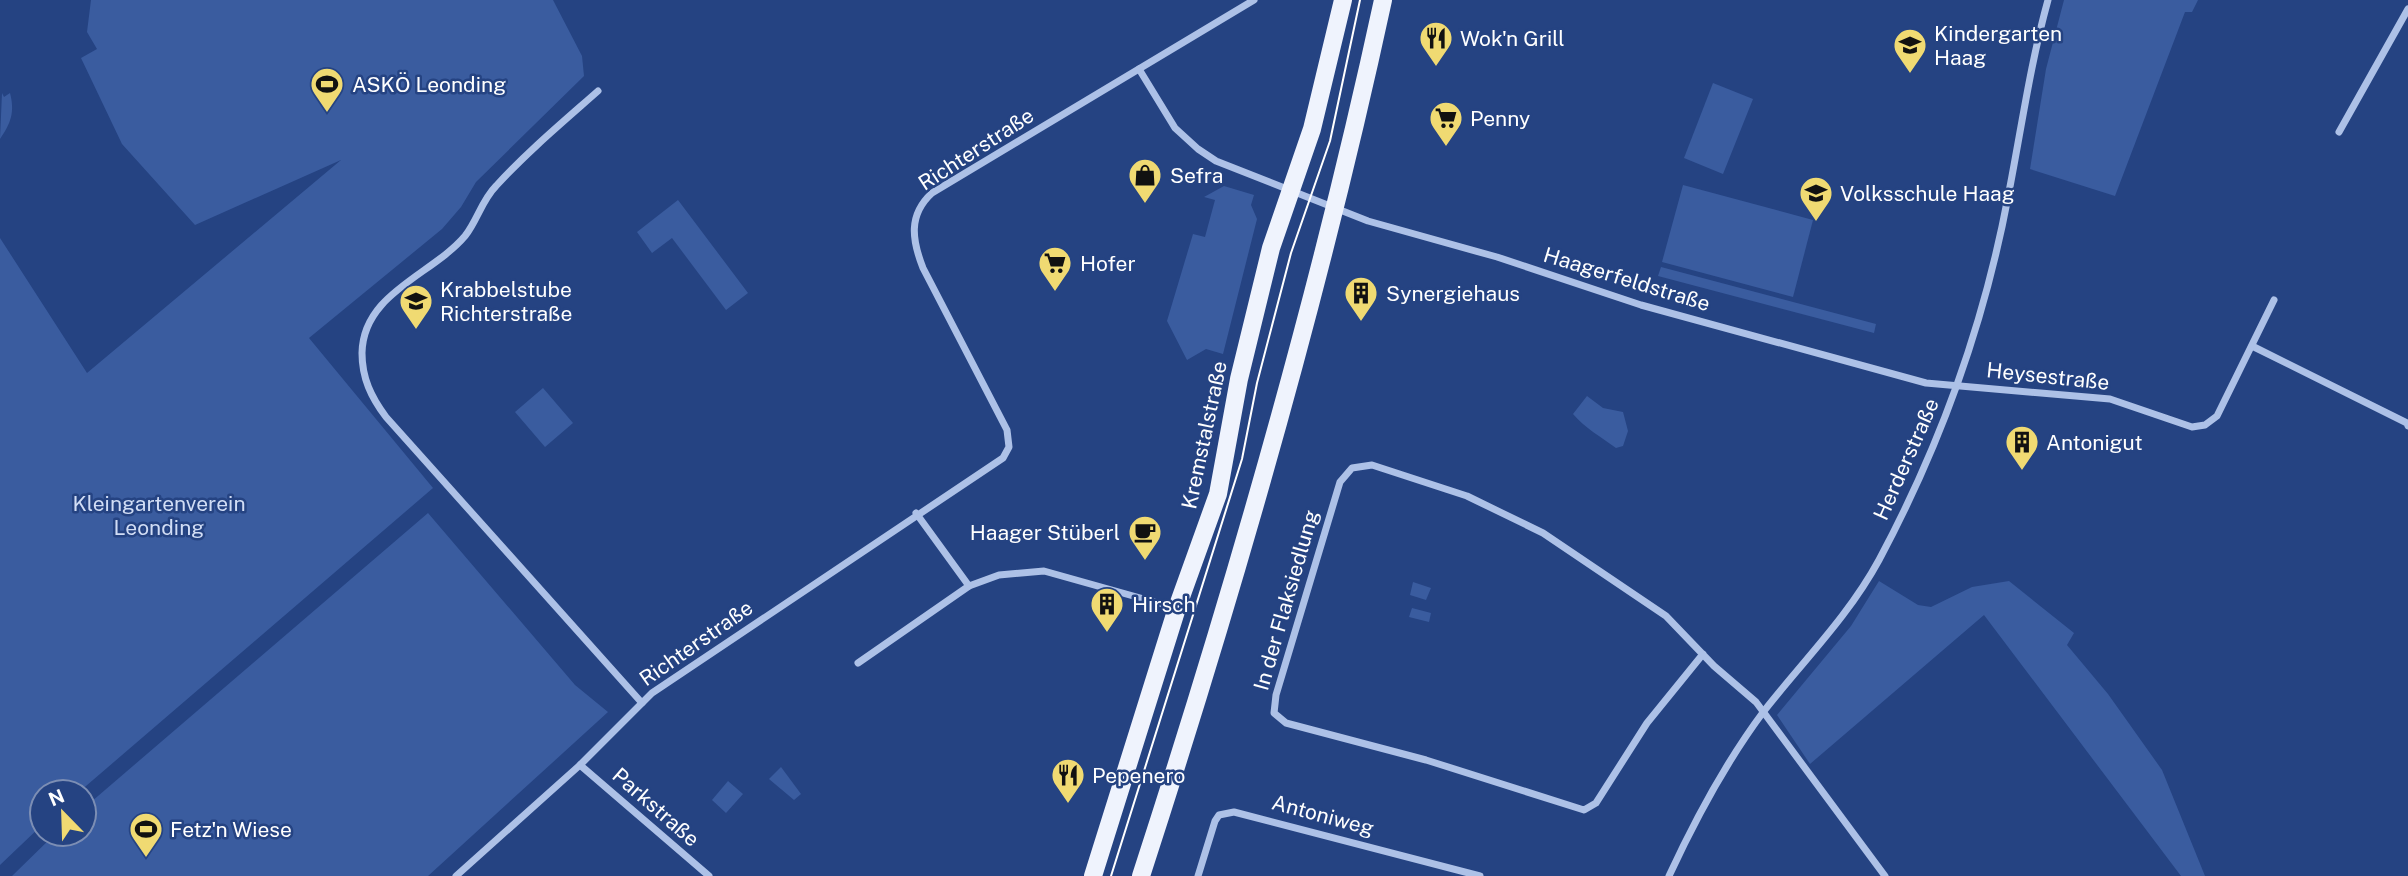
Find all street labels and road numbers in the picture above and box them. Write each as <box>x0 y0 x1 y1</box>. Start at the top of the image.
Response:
street label: Richterstraße <box>914 102 1038 196</box>
street label: Haagerfeldstraße <box>1541 242 1713 316</box>
street label: Heysestraße <box>1985 357 2111 395</box>
street label: Kremstalstraße <box>1176 359 1232 511</box>
street label: Herderstraße <box>1868 394 1944 524</box>
street label: In der Flaksiedlung <box>1248 507 1324 693</box>
street label: Richterstraße <box>635 595 757 691</box>
street label: Parkstraße <box>607 763 705 851</box>
street label: Antoniweg <box>1269 789 1377 841</box>

